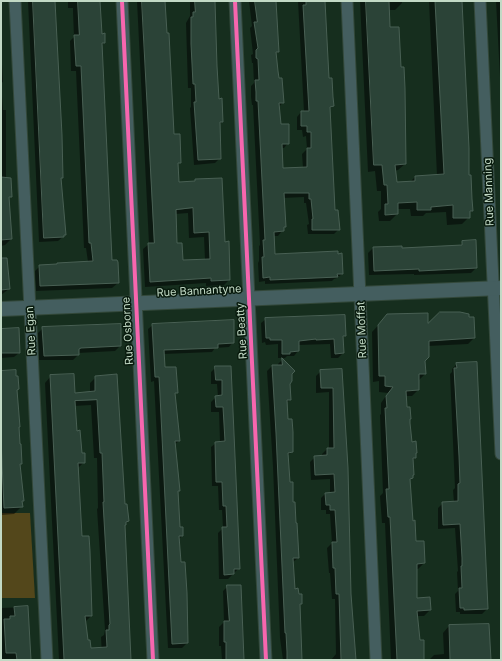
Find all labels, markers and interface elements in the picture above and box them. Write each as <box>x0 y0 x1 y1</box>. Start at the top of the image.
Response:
street label: Rue Manning <box>481 158 497 226</box>
street label: Rue Bannantyne <box>156 282 242 300</box>
street label: Rue Osborne <box>120 297 136 365</box>
street label: Rue Moffat <box>354 301 370 359</box>
street label: Rue Beatty <box>234 303 250 359</box>
street label: Rue Egan <box>23 306 39 356</box>

